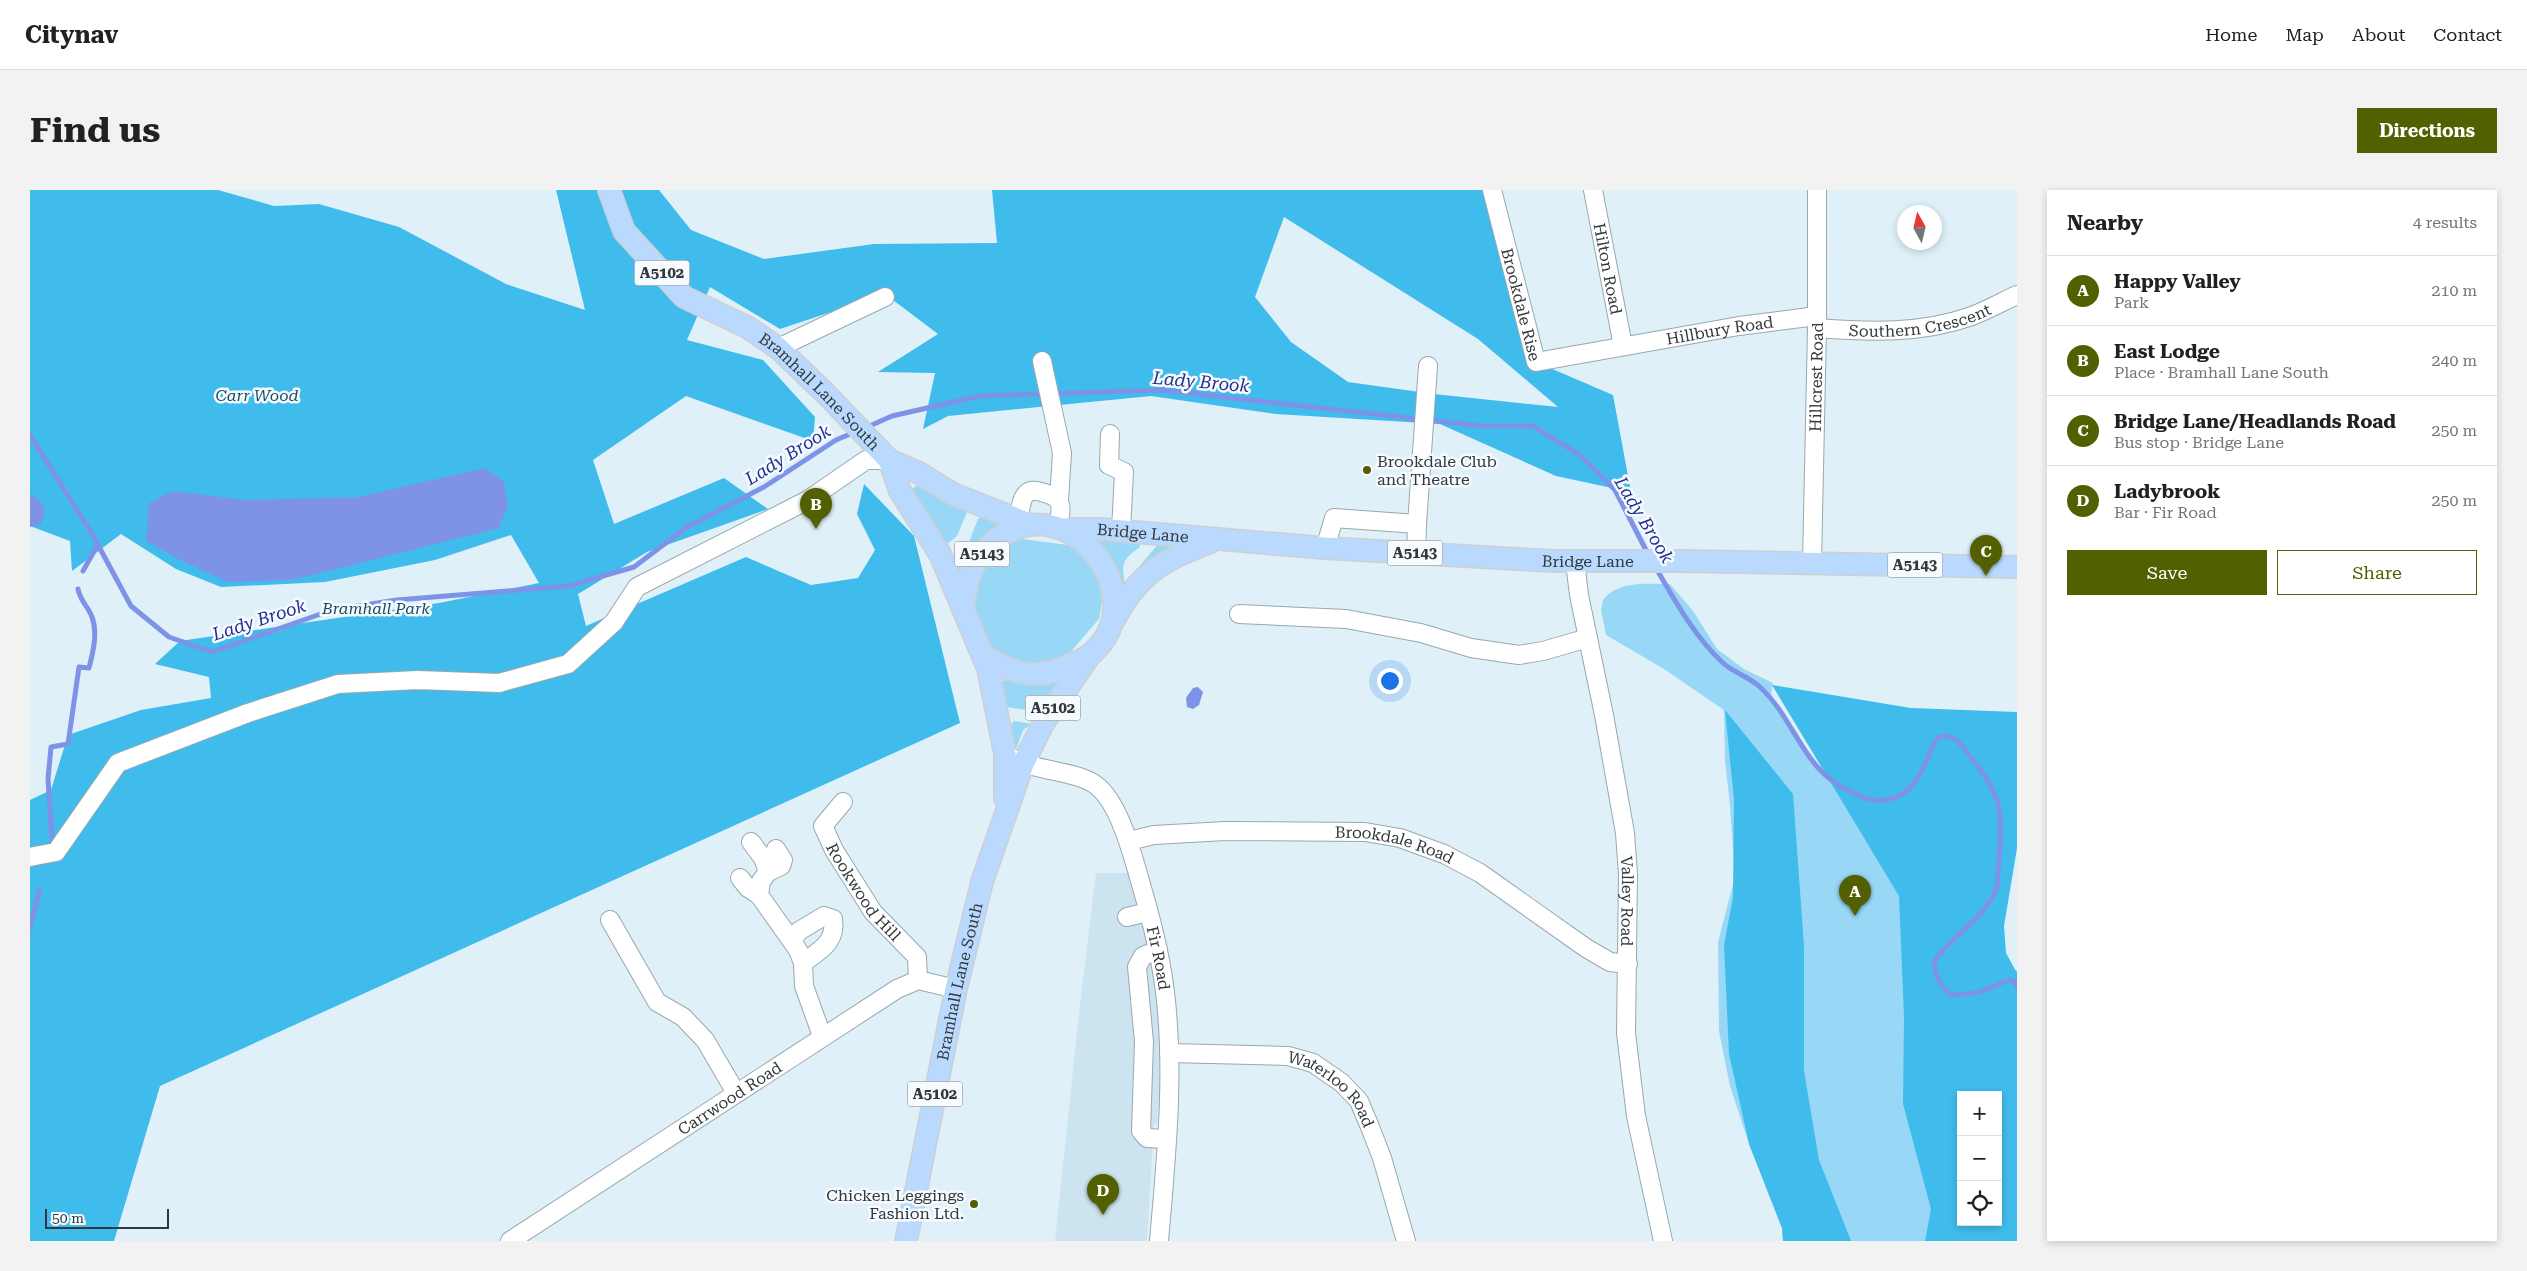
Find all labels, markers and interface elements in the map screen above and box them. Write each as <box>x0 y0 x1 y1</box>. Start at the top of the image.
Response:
text: Citynav <box>25 21 118 49</box>
text: Home <box>2205 24 2257 45</box>
text: Map <box>2285 24 2324 45</box>
text: About <box>2352 24 2405 45</box>
text: Contact <box>2433 24 2502 45</box>
button: Directions <box>2357 108 2497 153</box>
text: Find us <box>30 110 160 151</box>
north arrow <box>1897 205 1942 250</box>
text: Nearby <box>2067 211 2143 235</box>
text: 4 results <box>2413 213 2477 232</box>
street label: Hilton Road <box>1590 221 1626 316</box>
street label: Brookdale Rise <box>1497 246 1544 363</box>
road number: A5102 <box>634 260 690 286</box>
text: Happy Valley <box>2114 270 2241 293</box>
text: A <box>2077 281 2089 300</box>
text: 210 m <box>2431 281 2477 300</box>
text: Park <box>2114 293 2149 312</box>
street label: Southern Crescent <box>1848 300 1994 341</box>
street label: Hillbury Road <box>1665 313 1775 349</box>
street label: Hillcrest Road <box>1806 322 1827 432</box>
street label: Bramhall Lane South <box>755 329 884 455</box>
text: East Lodge <box>2114 340 2220 363</box>
text: B <box>2077 351 2089 370</box>
text: 240 m <box>2431 351 2477 370</box>
text: Place · Bramhall Lane South <box>2114 363 2329 382</box>
water label: Lady Brook <box>1151 367 1250 396</box>
park label: Carr Wood <box>216 386 299 405</box>
text: Bridge Lane/Headlands Road <box>2114 410 2396 433</box>
water label: Lady Brook <box>740 420 835 490</box>
text: C <box>2077 421 2089 440</box>
text: 250 m <box>2431 421 2477 440</box>
text: Bus stop · Bridge Lane <box>2114 433 2284 452</box>
place label: Brookdale Club and Theatre <box>1377 452 1497 489</box>
marker: Brookdale Club and Theatre <box>1361 464 1373 476</box>
water label: Lady Brook <box>1610 472 1679 567</box>
text: Ladybrook <box>2114 480 2220 503</box>
pin: B <box>800 488 832 529</box>
text: D <box>2077 491 2089 510</box>
text: 250 m <box>2431 491 2477 510</box>
text: Bar · Fir Road <box>2114 503 2217 522</box>
street label: Bridge Lane <box>1096 520 1190 547</box>
pin: C <box>1970 535 2002 576</box>
road number: A5143 <box>1388 540 1442 566</box>
road number: A5143 <box>954 542 1010 566</box>
button: Save <box>2067 550 2267 595</box>
button: Share <box>2277 550 2477 595</box>
street label: Bridge Lane <box>1541 551 1634 571</box>
road number: A5143 <box>1888 552 1942 578</box>
water label: Lady Brook <box>209 594 308 645</box>
park label: Bramhall Park <box>321 599 430 618</box>
your location <box>1377 668 1403 694</box>
road number: A5102 <box>1026 696 1080 720</box>
street label: Brookdale Road <box>1335 823 1457 868</box>
street label: Rookwood Hill <box>822 840 905 945</box>
street label: Valley Road <box>1617 856 1637 946</box>
pin: A <box>1839 875 1871 916</box>
street label: Bramhall Lane South <box>933 901 987 1062</box>
street label: Fir Road <box>1143 924 1174 991</box>
street label: Waterloo Road <box>1286 1047 1378 1130</box>
street label: Carrwood Road <box>674 1058 785 1139</box>
road number: A5102 <box>908 1082 962 1106</box>
map controls <box>1957 1091 2002 1226</box>
button: + <box>1957 1091 2002 1136</box>
button: − <box>1957 1136 2002 1181</box>
pin: D <box>1087 1174 1119 1215</box>
button: locate <box>1957 1181 2002 1226</box>
place label: Chicken Leggings Fashion Ltd. <box>826 1186 964 1223</box>
marker: Chicken Leggings Fashion Ltd. <box>968 1198 980 1210</box>
scale bar <box>45 1206 169 1229</box>
text: 50 m <box>52 1210 84 1226</box>

